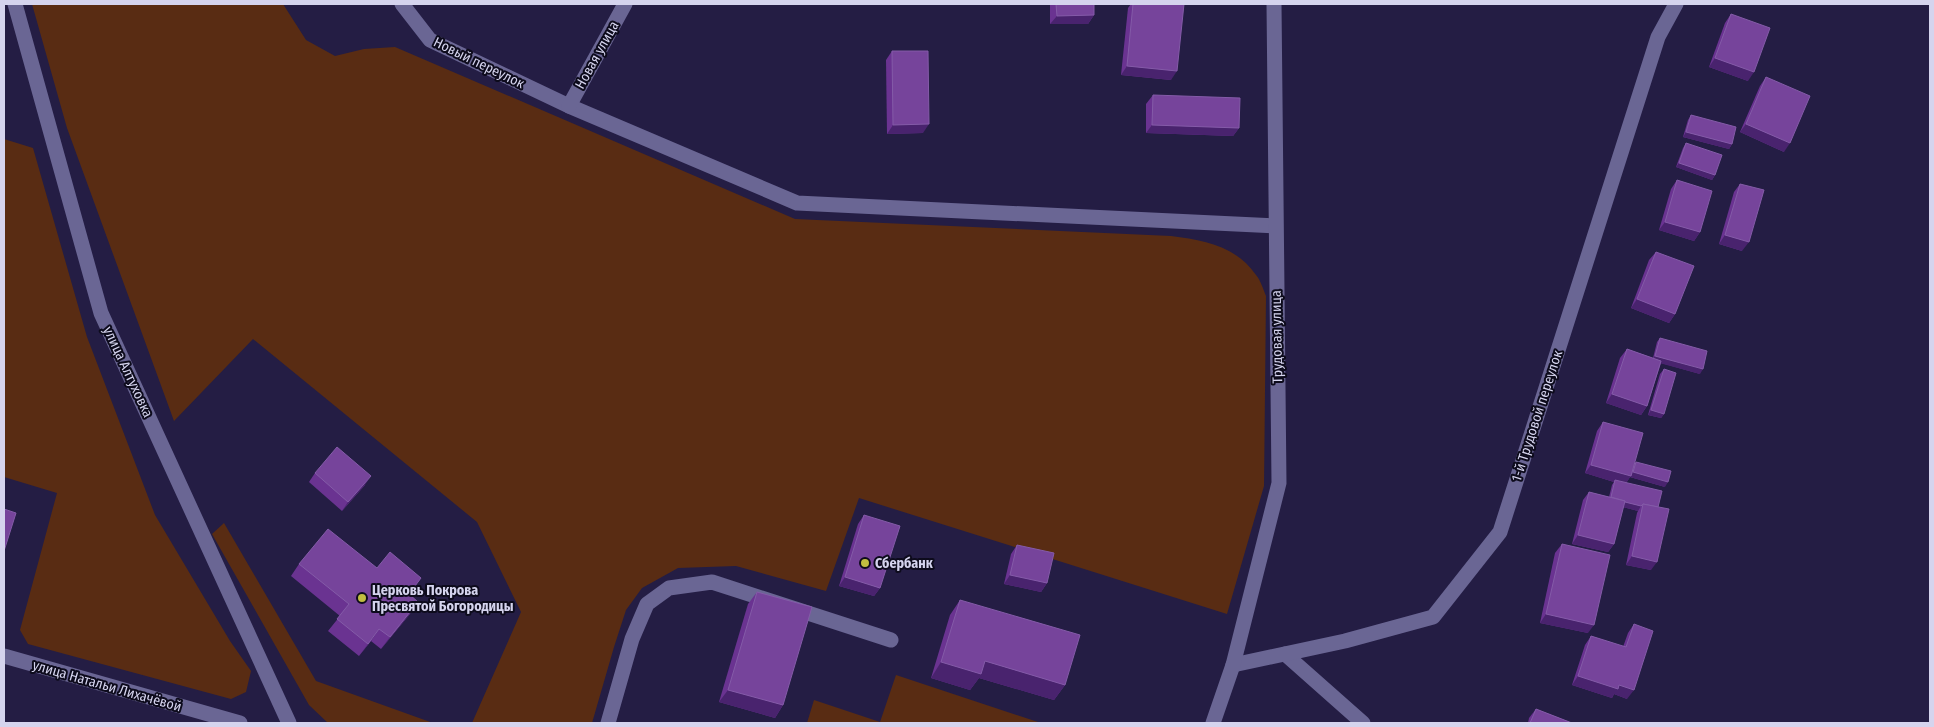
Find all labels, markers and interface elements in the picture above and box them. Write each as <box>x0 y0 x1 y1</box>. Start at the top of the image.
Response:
street label: Новая улица <box>571 18 623 92</box>
street label: Новый переулок <box>431 34 528 92</box>
street label: Трудовая улица <box>1268 290 1286 384</box>
street label: улица Алтуховка <box>99 324 157 420</box>
street label: 1-й Трудовой переулок <box>1508 348 1566 484</box>
place label: Сбербанк <box>875 555 934 572</box>
marker: Сбербанк <box>859 557 871 569</box>
place label: Церковь Покрова Пресвятой Богородицы <box>372 582 514 615</box>
marker: Церковь Покрова Пресвятой Богородицы <box>356 592 368 604</box>
street label: улица Натальи Лихачёвой <box>31 657 183 715</box>

